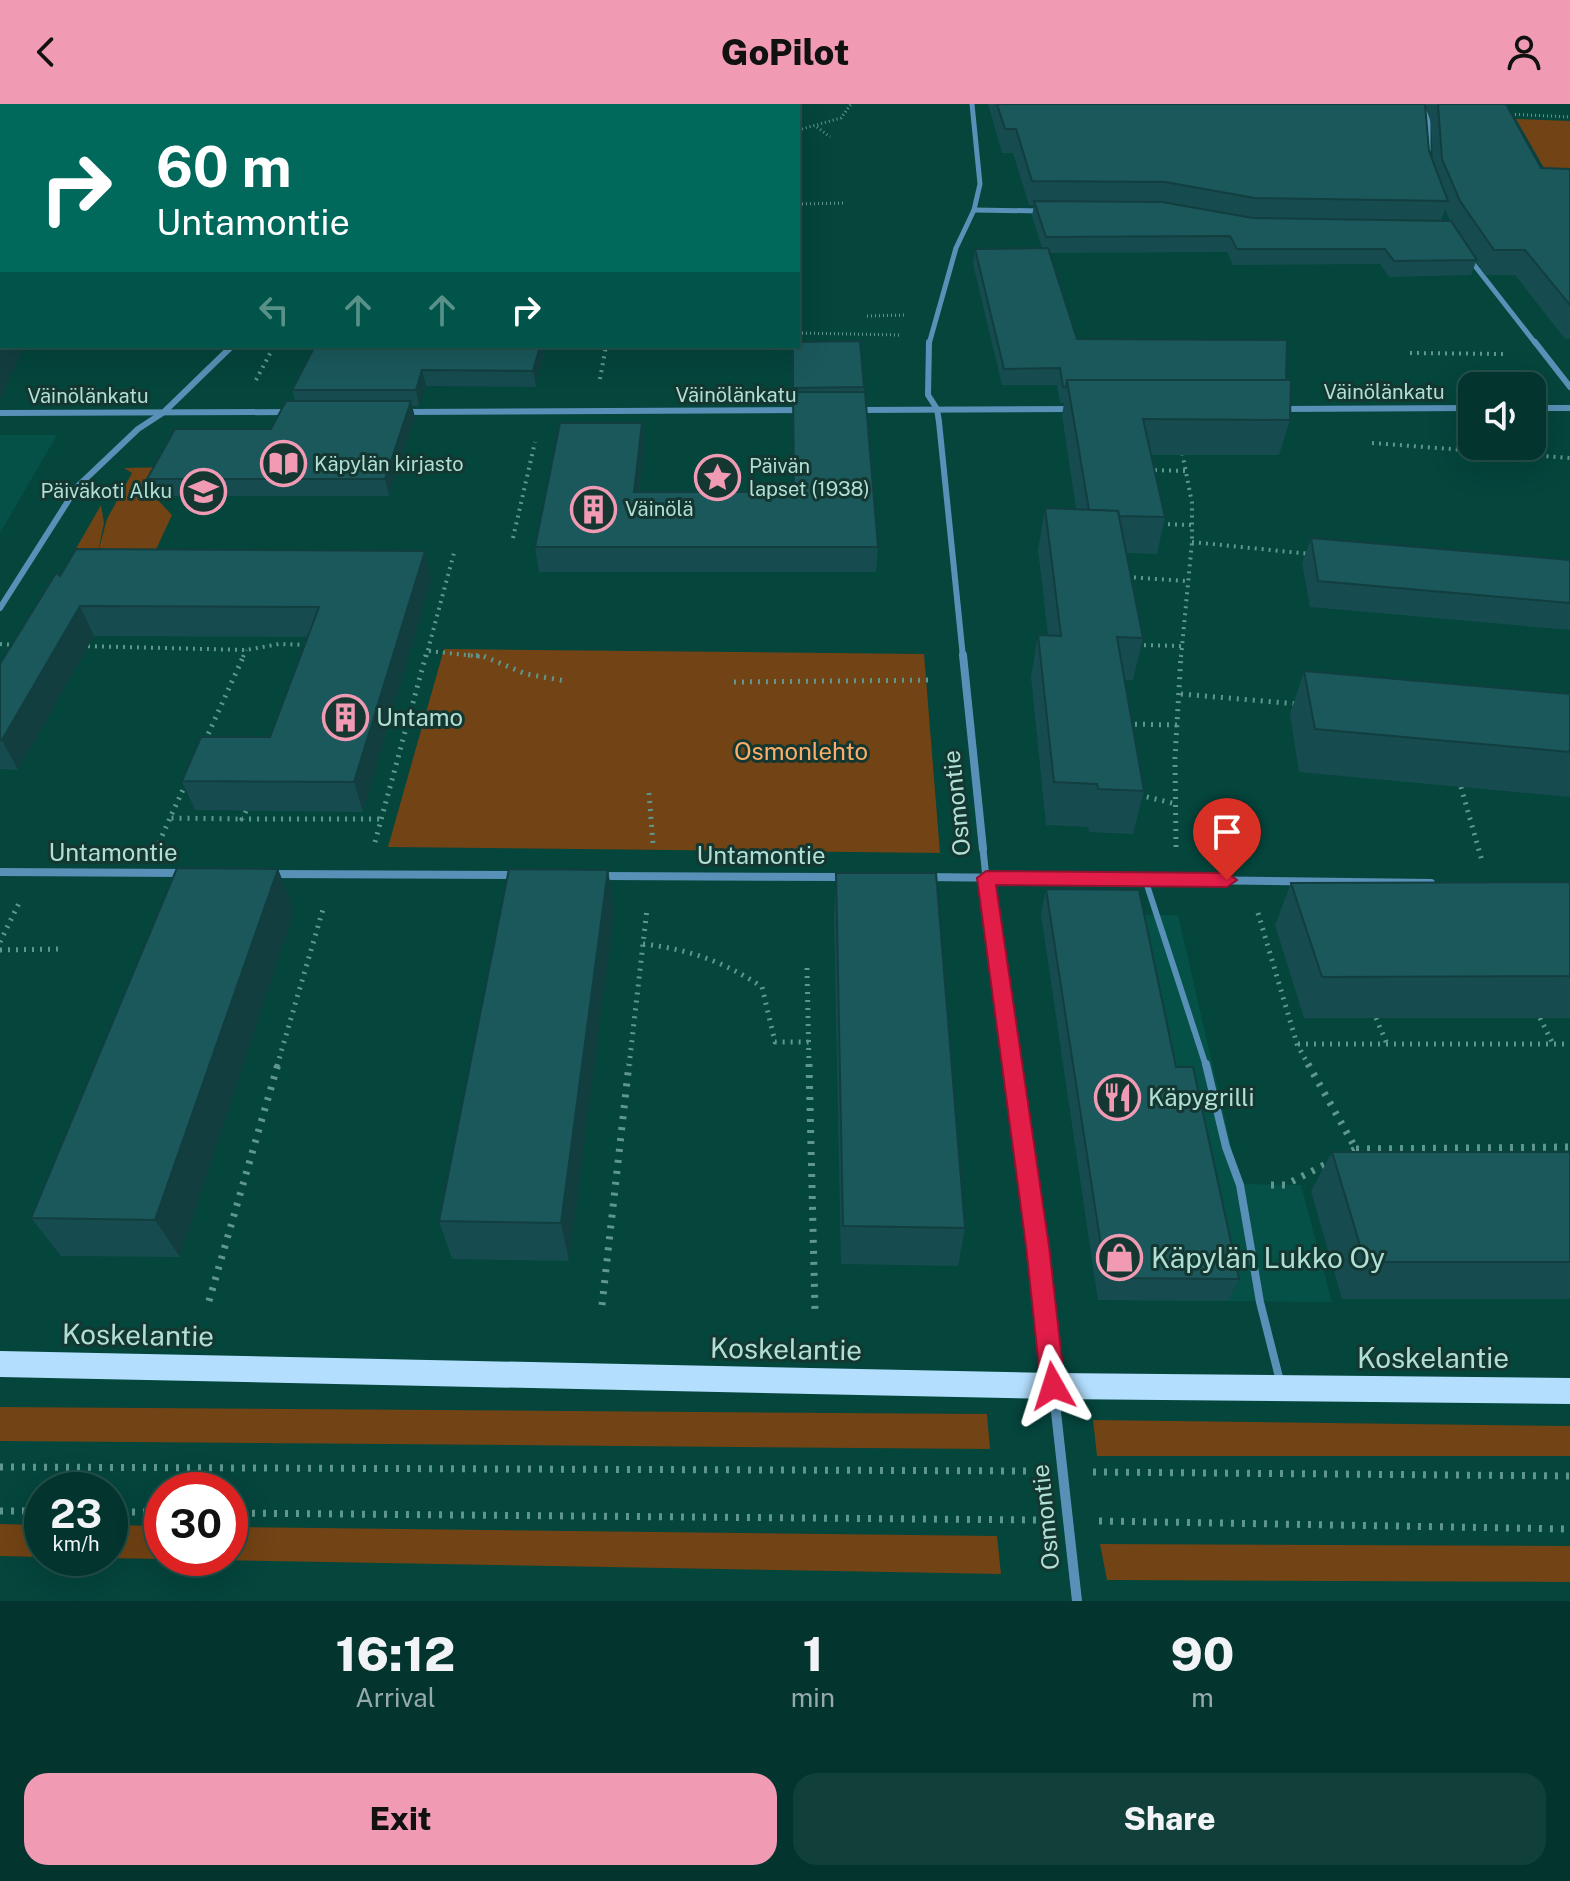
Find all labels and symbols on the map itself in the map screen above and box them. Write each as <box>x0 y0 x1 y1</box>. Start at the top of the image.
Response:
street label: Väinölänkatu <box>1323 380 1445 404</box>
street label: Väinölänkatu <box>675 383 797 407</box>
street label: Väinölänkatu <box>27 384 149 408</box>
library icon: Käpylän kirjasto <box>259 440 307 488</box>
place label: Käpylän kirjasto <box>314 452 463 476</box>
place icon: Päivän lapset (1938) <box>694 454 742 502</box>
place label: Päivän lapset (1938) <box>749 454 870 501</box>
school or university icon: Päiväkoti Alku <box>179 467 227 515</box>
place label: Päiväkoti Alku <box>41 479 172 503</box>
building icon: Väinölä <box>570 485 618 533</box>
place label: Väinölä <box>625 497 694 521</box>
building icon: Untamo <box>321 694 369 742</box>
place label: Untamo <box>376 703 463 731</box>
park label: Osmonlehto <box>734 737 868 765</box>
street label: Osmontie <box>937 749 975 857</box>
pin <box>1193 798 1261 880</box>
street label: Untamontie <box>48 838 178 866</box>
street label: Untamontie <box>696 841 826 869</box>
restaurant icon: Käpygrilli <box>1093 1074 1141 1122</box>
place label: Käpygrilli <box>1148 1083 1254 1111</box>
shop icon: Käpylän Lukko Oy <box>1096 1234 1144 1282</box>
place label: Käpylän Lukko Oy <box>1151 1241 1385 1274</box>
street label: Koskelantie <box>62 1317 214 1352</box>
street label: Koskelantie <box>710 1331 862 1366</box>
street label: Koskelantie <box>1357 1341 1509 1374</box>
position arrow <box>1011 1344 1095 1428</box>
street label: Osmontie <box>1026 1463 1064 1571</box>
speed limit sign: 30 <box>144 1472 248 1576</box>

